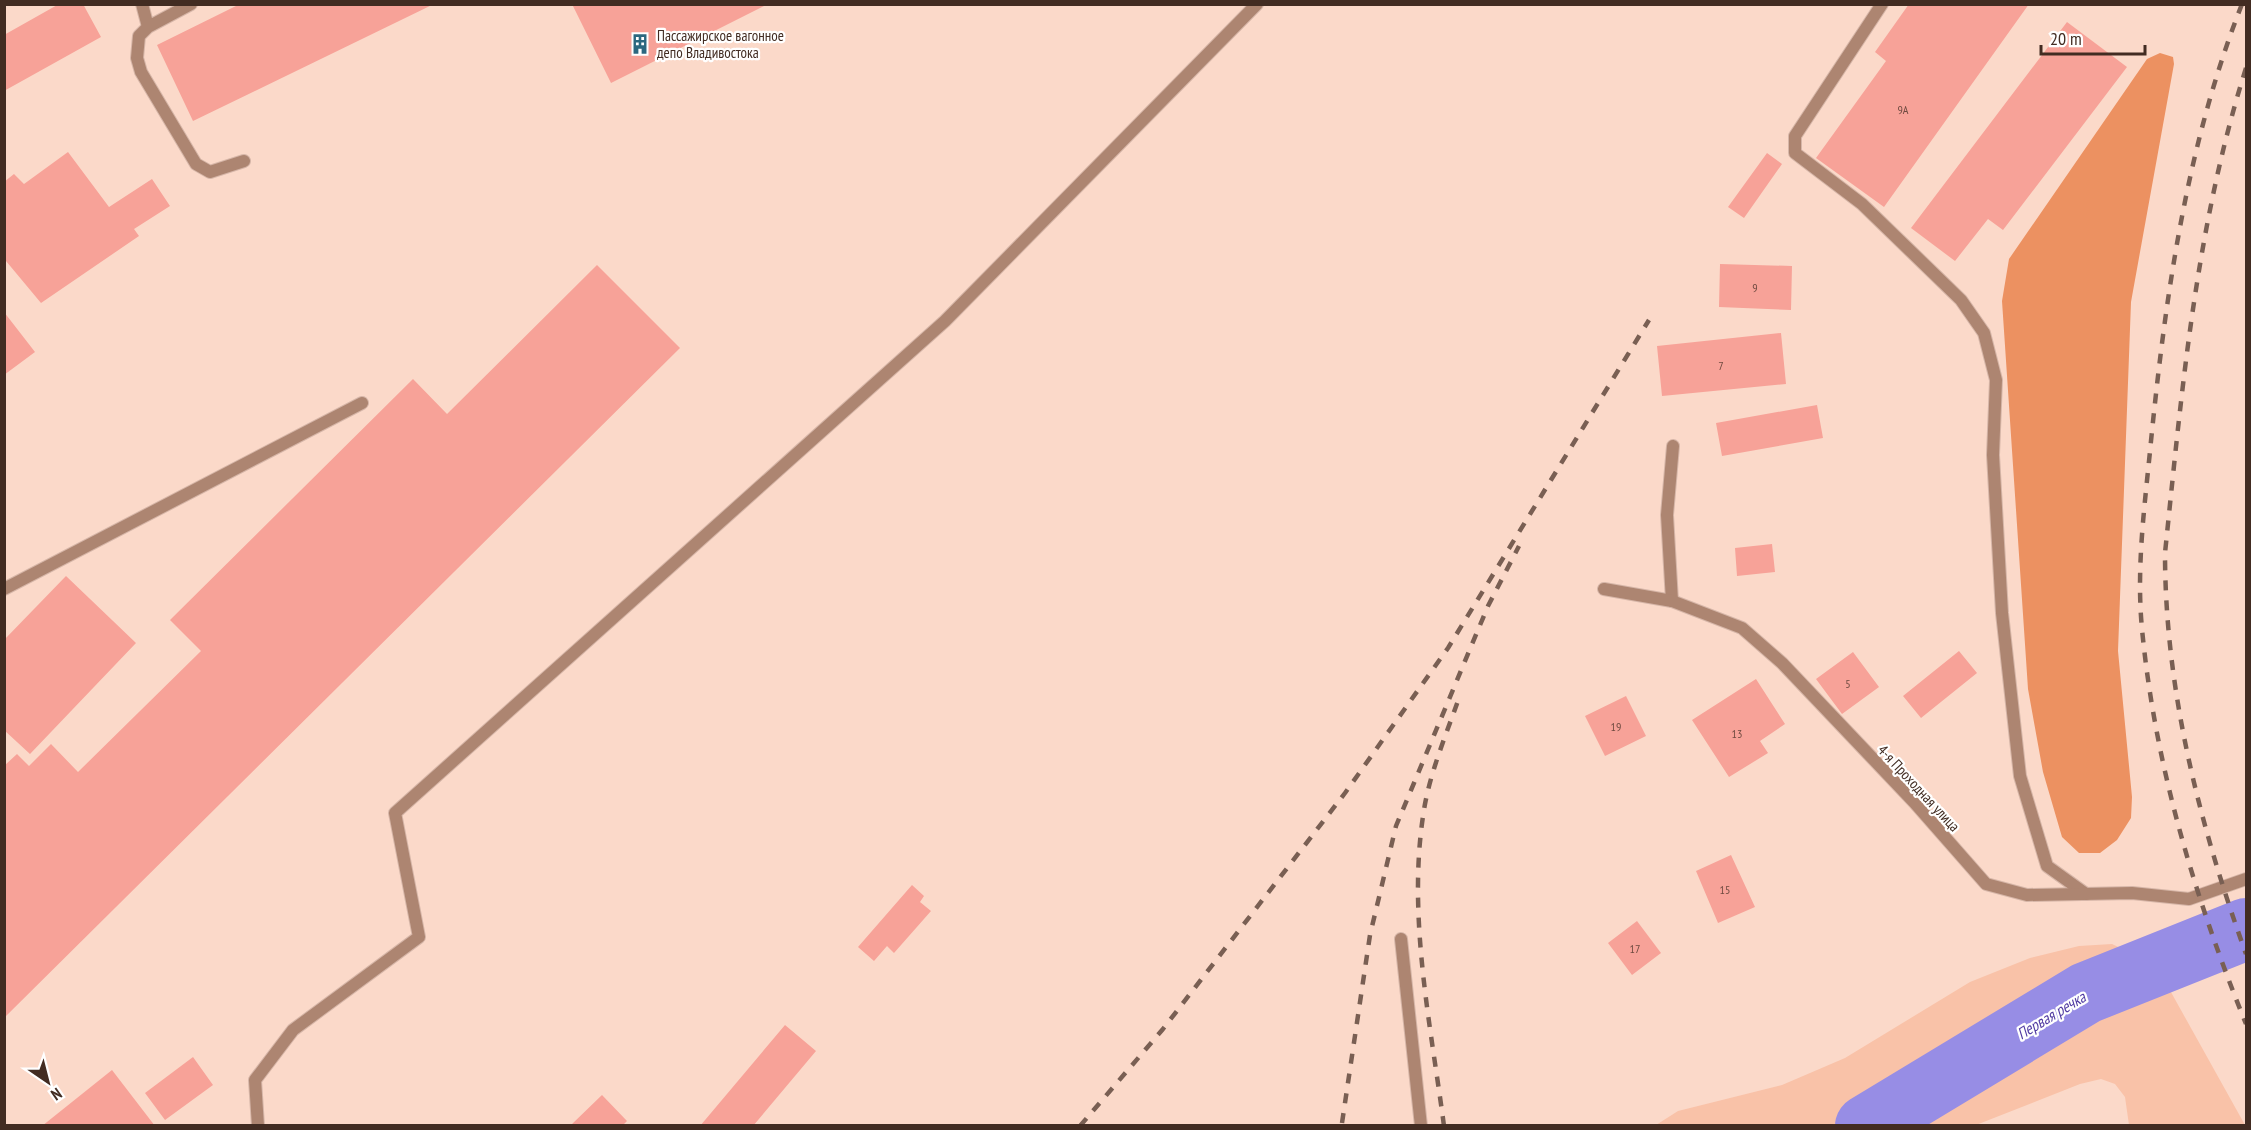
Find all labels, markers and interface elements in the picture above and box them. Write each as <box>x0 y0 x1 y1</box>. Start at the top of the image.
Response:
scale bar <box>2041 18 2144 56</box>
place label: Пассажирское вагонное депо Владивостока <box>657 26 784 62</box>
text: 20 m <box>2050 27 2082 50</box>
building icon: Пассажирское вагонное депо Владивостока <box>628 32 652 56</box>
house number: 9А <box>1897 102 1909 117</box>
house number: 9 <box>1752 280 1758 295</box>
house number: 7 <box>1718 358 1724 373</box>
house number: 5 <box>1845 676 1851 691</box>
house number: 19 <box>1611 719 1621 734</box>
house number: 13 <box>1732 726 1742 741</box>
street label: 4-я Проходная улица <box>1874 741 1964 835</box>
house number: 15 <box>1720 882 1730 897</box>
house number: 17 <box>1630 941 1640 956</box>
water label: Первая речка <box>2013 986 2090 1043</box>
north arrow <box>18 1052 78 1112</box>
text: N <box>47 1084 66 1105</box>

